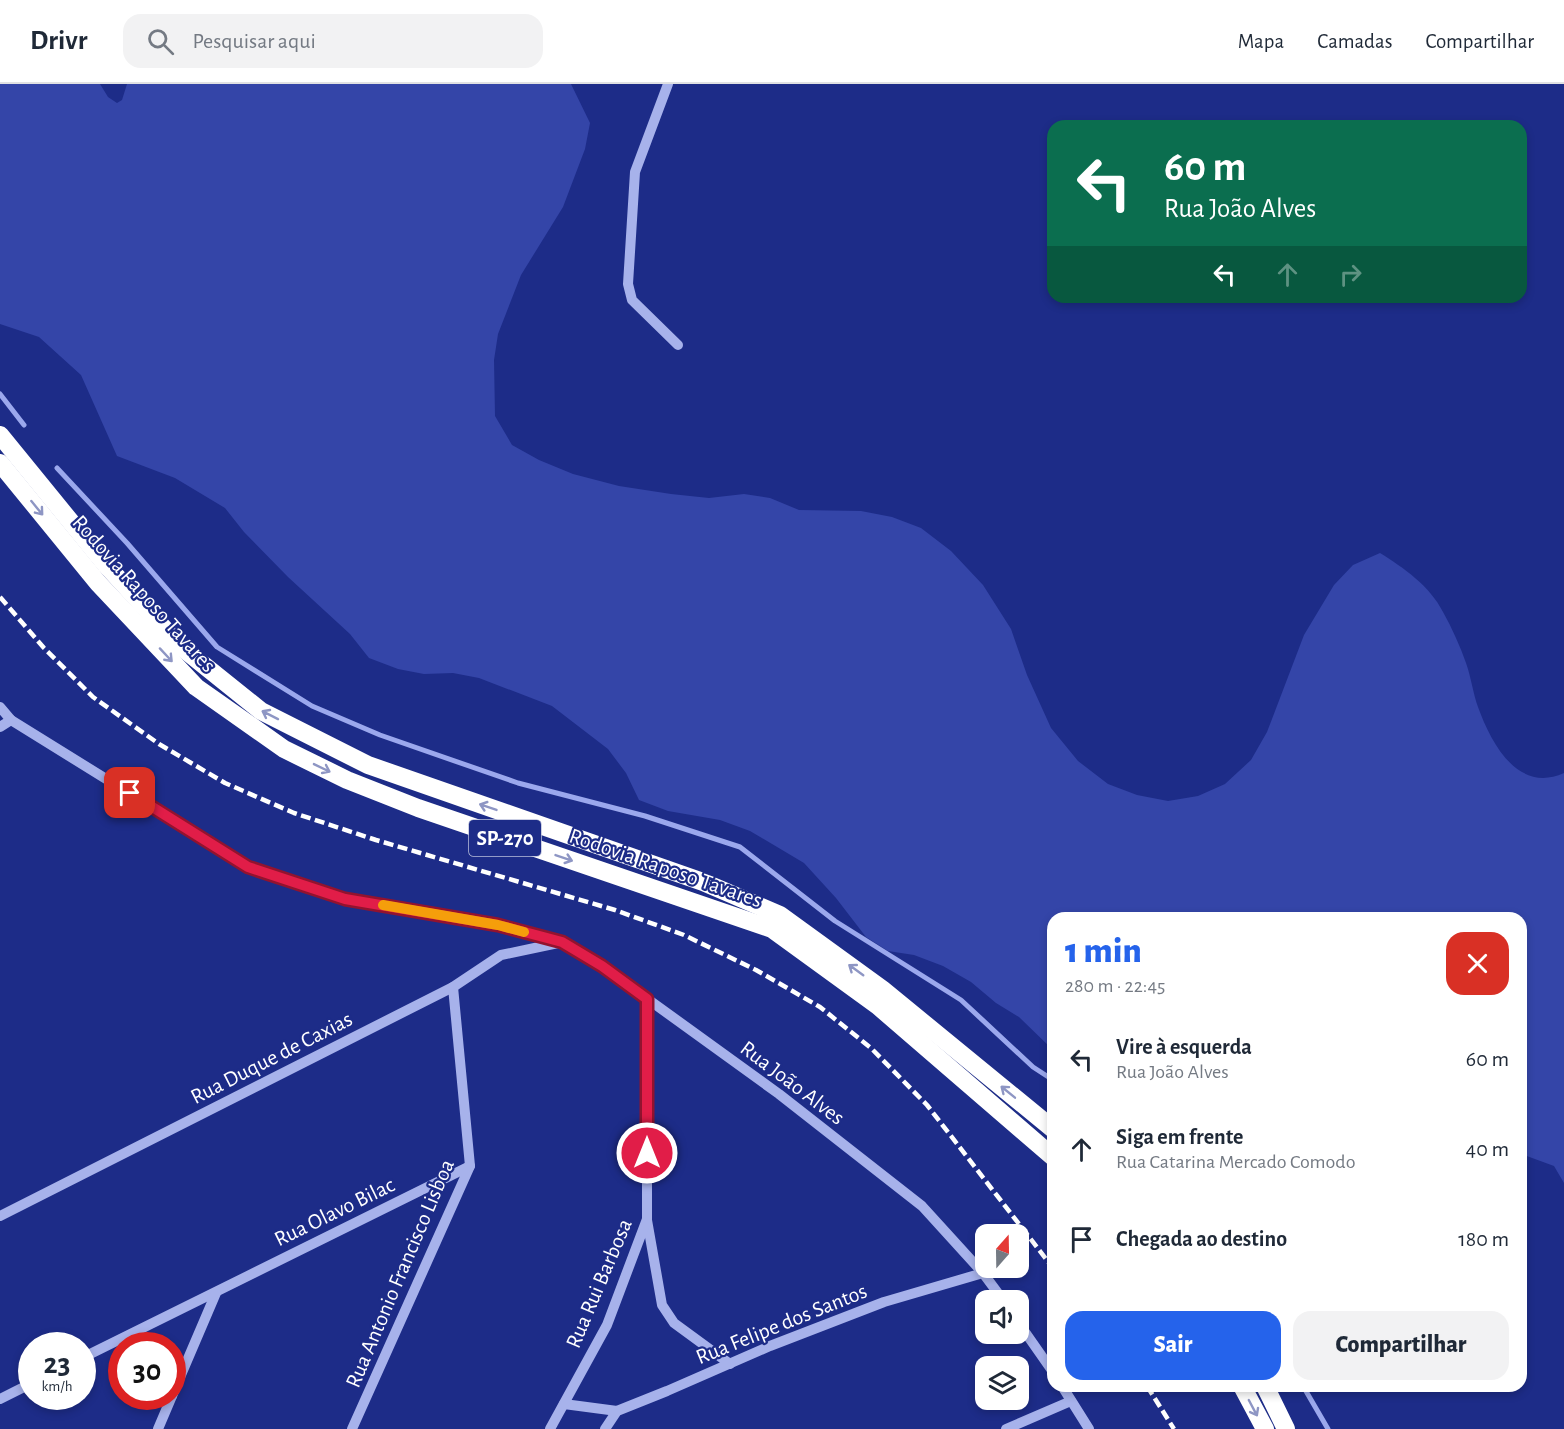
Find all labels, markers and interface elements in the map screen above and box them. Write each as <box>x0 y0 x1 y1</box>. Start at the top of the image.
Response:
search box <box>123 14 543 68</box>
icon: search <box>144 25 177 58</box>
text: Drivr <box>30 27 87 55</box>
text: Pesquisar aqui <box>192 30 316 52</box>
text: Mapa <box>1238 31 1284 52</box>
text: Camadas <box>1317 31 1392 52</box>
text: Compartilhar <box>1425 31 1534 52</box>
icon: left <box>1065 144 1143 222</box>
text: 60 m <box>1164 146 1246 188</box>
text: Rua João Alves <box>1164 195 1316 222</box>
icon: left <box>1208 258 1241 291</box>
icon: ahead <box>1271 258 1304 291</box>
icon: right <box>1334 258 1367 291</box>
one-way arrow <box>30 500 44 515</box>
street label: Rodovia Raposo Tavares <box>68 511 220 676</box>
one-way arrow <box>158 647 173 662</box>
one-way arrow <box>262 709 280 721</box>
one-way arrow <box>313 763 331 774</box>
pin <box>104 767 155 818</box>
icon: arrive <box>113 776 146 809</box>
one-way arrow <box>479 801 498 812</box>
road number: SP-270 <box>469 820 541 856</box>
street label: Rodovia Raposo Tavares <box>566 825 765 911</box>
one-way arrow <box>554 853 573 864</box>
button: close <box>1446 932 1509 995</box>
text: 1 min <box>1065 933 1142 969</box>
one-way arrow <box>848 964 864 977</box>
text: 280 m · 22:45 <box>1065 976 1165 996</box>
street label: Rua Duque de Caxias <box>187 1008 356 1108</box>
text: Vire à esquerda <box>1116 1036 1252 1058</box>
street label: Rua João Alves <box>736 1037 849 1129</box>
icon: left <box>1065 1043 1098 1076</box>
text: 60 m <box>1466 1048 1509 1070</box>
text: Rua João Alves <box>1116 1062 1229 1082</box>
one-way arrow <box>1000 1086 1016 1099</box>
position arrow <box>615 1121 679 1185</box>
text: Siga em frente <box>1116 1126 1243 1148</box>
icon: ahead <box>1065 1133 1098 1166</box>
text: 40 m <box>1466 1138 1509 1160</box>
text: Rua Catarina Mercado Comodo <box>1116 1152 1356 1172</box>
street label: Rua Antonio Francisco Lisboa <box>342 1156 458 1391</box>
street label: Rua Olavo Bilac <box>271 1173 398 1250</box>
street label: Rua Rui Barbosa <box>562 1216 636 1351</box>
icon: arrive <box>1065 1223 1098 1256</box>
north arrow <box>975 1224 1029 1278</box>
map controls <box>975 1224 1029 1410</box>
text: Chegada ao destino <box>1116 1228 1287 1250</box>
text: 180 m <box>1458 1228 1509 1250</box>
street label: Rua Felipe dos Santos <box>693 1280 870 1368</box>
button: sound <box>975 1290 1029 1344</box>
button: Sair <box>1065 1311 1281 1380</box>
button: Compartilhar <box>1293 1311 1509 1380</box>
speed limit sign: 30 <box>108 1332 186 1410</box>
text: 23 <box>43 1349 71 1379</box>
button: layers <box>975 1356 1029 1410</box>
text: km/h <box>42 1379 72 1394</box>
one-way arrow <box>1248 1398 1259 1416</box>

